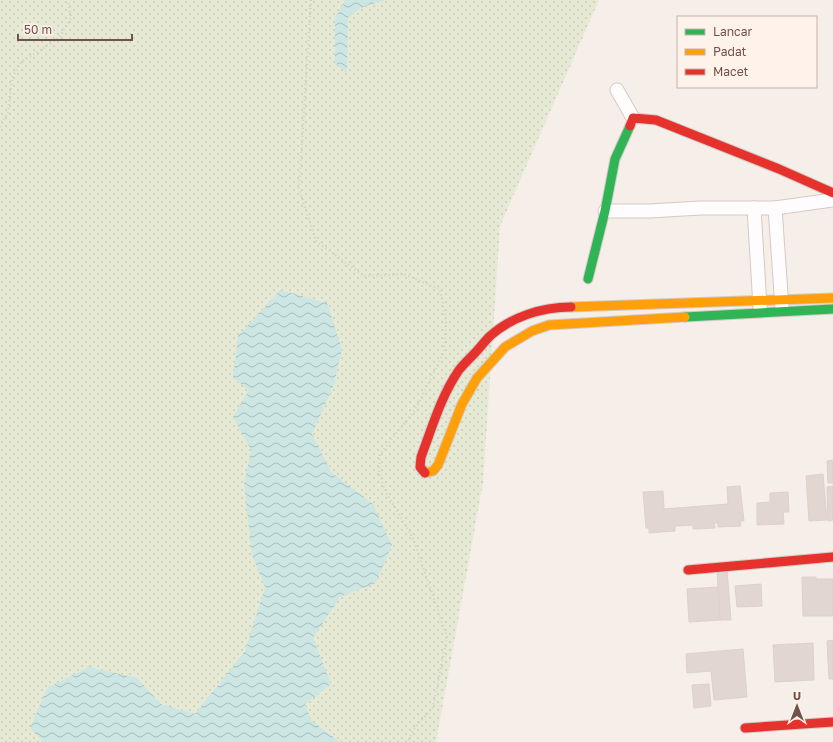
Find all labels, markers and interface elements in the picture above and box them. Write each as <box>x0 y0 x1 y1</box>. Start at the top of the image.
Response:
scale bar <box>18 16 132 42</box>
legend <box>677 16 817 88</box>
text: 50 m <box>24 22 52 37</box>
text: Lancar <box>713 24 752 39</box>
text: Padat <box>713 44 747 59</box>
text: Macet <box>713 64 749 79</box>
north arrow <box>777 686 817 726</box>
text: U <box>793 689 801 702</box>

